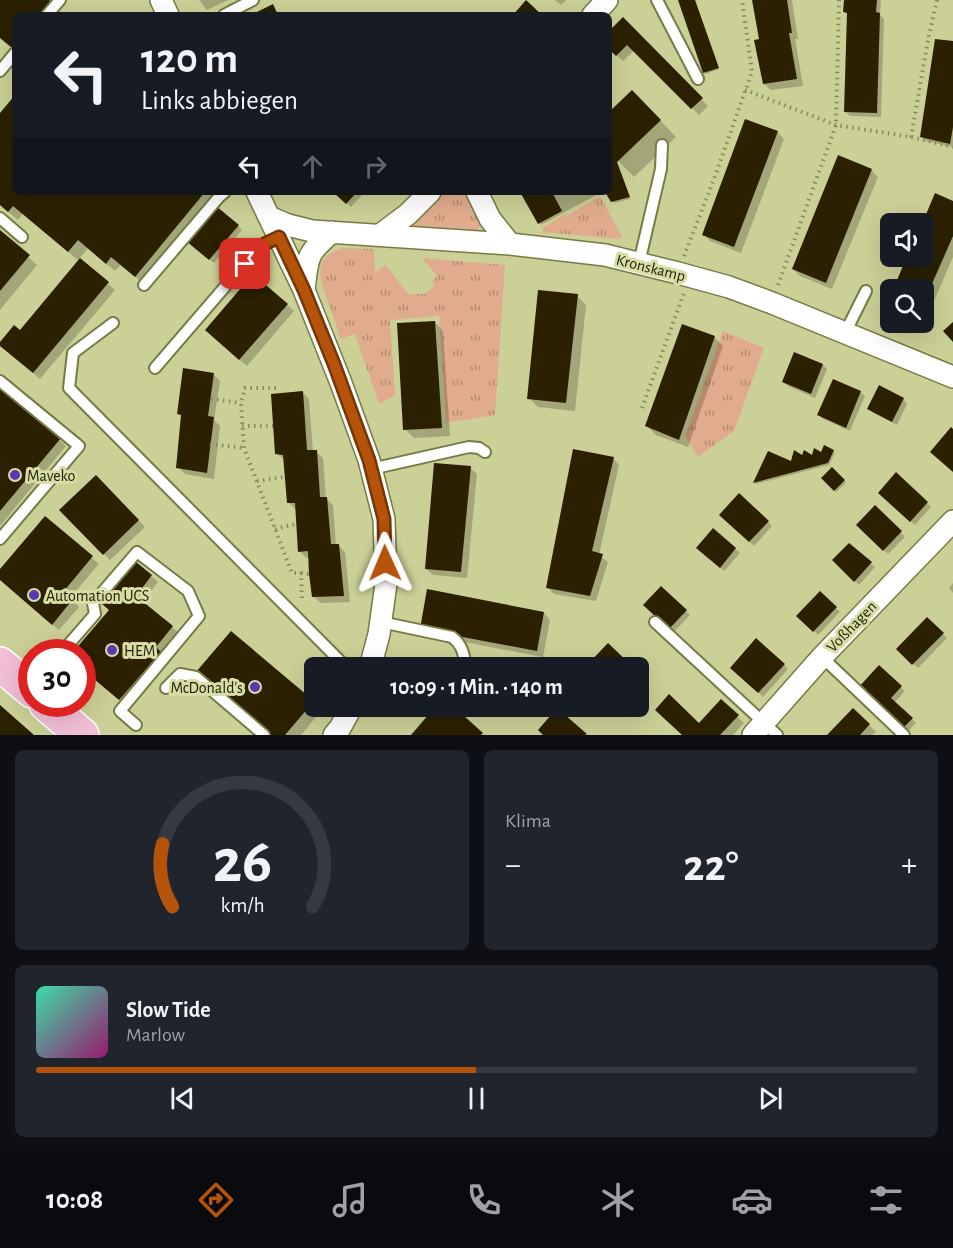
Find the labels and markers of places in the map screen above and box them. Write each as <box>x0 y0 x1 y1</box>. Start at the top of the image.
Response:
pin <box>219 238 270 289</box>
marker: Maveko <box>8 468 22 482</box>
place label: Maveko <box>27 468 76 484</box>
marker: Automation UCS <box>27 588 41 602</box>
place label: Automation UCS <box>46 588 149 604</box>
marker: HEM <box>105 643 119 657</box>
place label: HEM <box>124 643 155 659</box>
place label: McDonald's <box>171 680 243 696</box>
marker: McDonald's <box>248 680 262 694</box>

